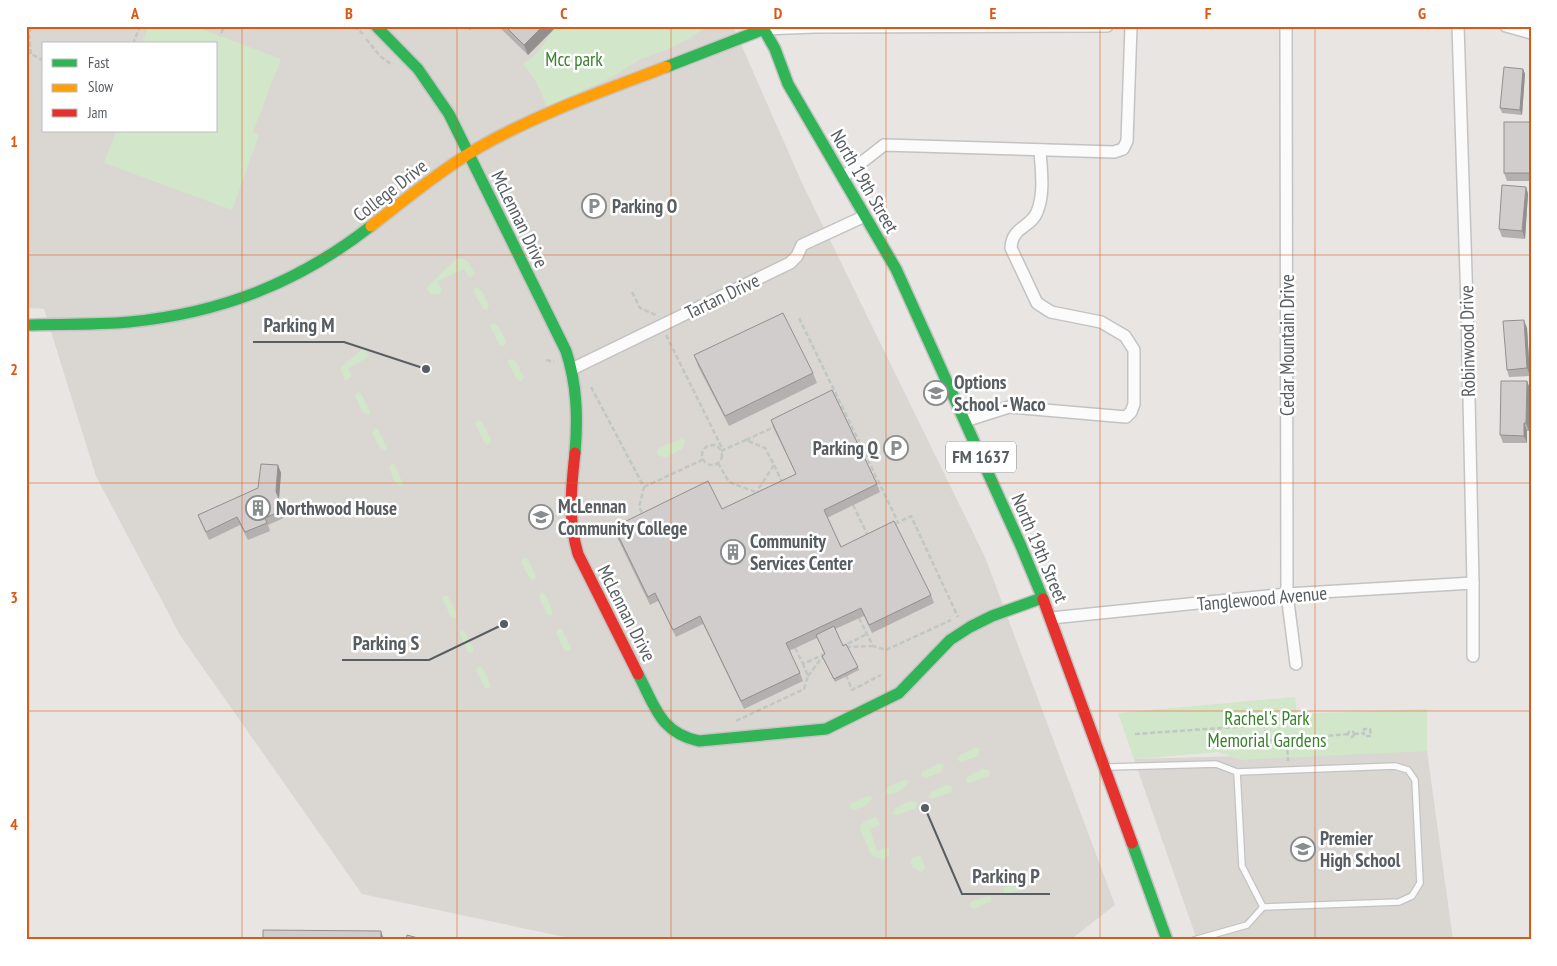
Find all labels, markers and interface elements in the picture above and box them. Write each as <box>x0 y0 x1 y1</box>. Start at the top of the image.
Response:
text: A <box>130 3 140 23</box>
text: B <box>345 3 353 23</box>
text: C <box>560 3 568 23</box>
text: D <box>774 3 783 23</box>
text: E <box>990 3 997 23</box>
text: F <box>1205 3 1212 23</box>
text: G <box>1418 3 1426 23</box>
legend <box>42 42 218 132</box>
park label: Mcc park <box>545 47 603 71</box>
text: Fast <box>88 53 109 72</box>
text: Slow <box>88 77 113 96</box>
text: Jam <box>87 103 107 122</box>
street label: North 19th Street <box>826 125 905 238</box>
text: 1 <box>10 131 18 151</box>
street label: College Drive <box>348 154 432 226</box>
street label: McLennan Drive <box>486 167 554 272</box>
parking icon: Parking O <box>581 193 607 219</box>
place label: Parking O <box>612 194 677 218</box>
street label: Tartan Drive <box>681 268 763 324</box>
street label: Cedar Mountain Drive <box>1275 274 1299 416</box>
street label: Robinwood Drive <box>1454 285 1480 397</box>
callout: Parking M <box>253 307 344 342</box>
text: Parking M <box>263 312 335 338</box>
text: 2 <box>10 359 18 379</box>
place label: Options School - Waco <box>954 370 1046 416</box>
school or university icon: Options School - Waco <box>923 380 949 406</box>
parking icon: Parking Q <box>883 435 909 461</box>
place label: Parking Q <box>813 436 878 460</box>
road number: FM 1637 <box>946 442 1016 472</box>
street label: North 19th Street <box>1006 490 1074 607</box>
place label: McLennan Community College <box>558 494 687 540</box>
building icon: Northwood House <box>245 495 271 521</box>
place label: Northwood House <box>276 496 397 520</box>
school or university icon: McLennan Community College <box>528 504 554 530</box>
place label: Community Services Center <box>750 529 853 575</box>
building icon: Community Services Center <box>720 539 746 565</box>
street label: McLennan Drive <box>592 561 662 665</box>
street label: Tanglewood Avenue <box>1196 580 1328 616</box>
text: 3 <box>10 587 18 607</box>
callout: Parking S <box>342 625 429 660</box>
text: Parking S <box>353 630 420 656</box>
park label: Rachel's Park Memorial Gardens <box>1208 706 1326 752</box>
text: 4 <box>10 814 18 834</box>
place label: Premier High School <box>1320 826 1401 872</box>
school or university icon: Premier High School <box>1290 836 1316 862</box>
callout: Parking P <box>962 859 1050 894</box>
text: Parking P <box>972 863 1040 889</box>

